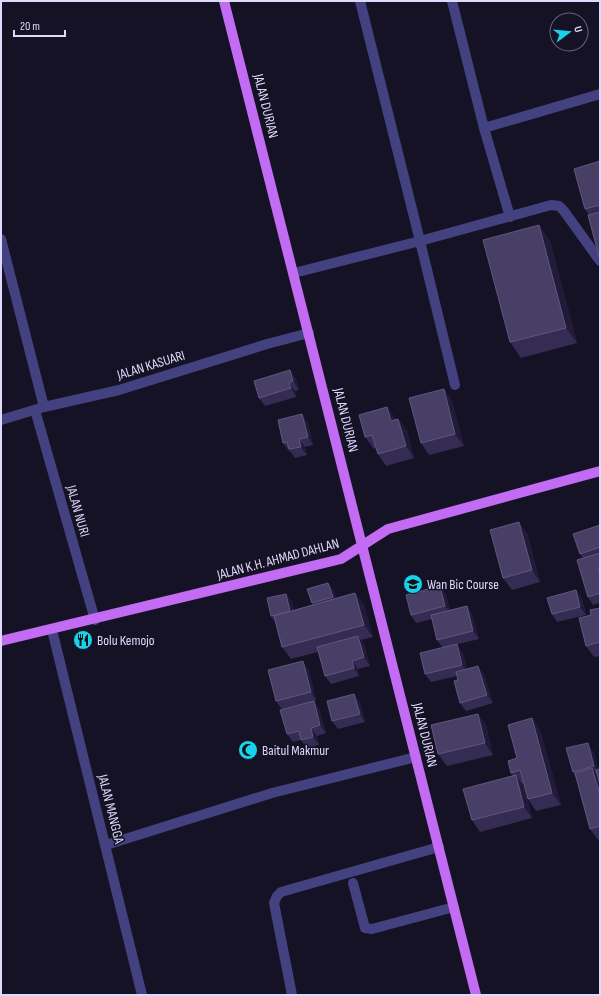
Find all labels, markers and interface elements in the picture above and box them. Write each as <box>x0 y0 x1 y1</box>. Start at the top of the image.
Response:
scale bar <box>14 12 65 38</box>
north arrow <box>549 12 589 52</box>
text: 20 m <box>20 19 40 34</box>
text: U <box>571 25 585 34</box>
street label: JALAN DURIAN <box>250 71 282 140</box>
street label: JALAN KASUARI <box>114 347 187 384</box>
street label: JALAN DURIAN <box>330 385 362 454</box>
street label: JALAN NURI <box>62 482 93 539</box>
street label: JALAN K.H. AHMAD DAHLAN <box>214 535 341 584</box>
school or university icon: Wan Bic Course <box>402 573 424 595</box>
place label: Wan Bic Course <box>427 576 499 593</box>
restaurant icon: Bolu Kemojo <box>72 629 94 651</box>
place label: Bolu Kemojo <box>97 632 155 649</box>
street label: JALAN DURIAN <box>409 700 441 769</box>
mosque icon: Baitul Makmur <box>237 739 259 761</box>
place label: Baitul Makmur <box>262 742 329 759</box>
street label: JALAN MANGGA <box>94 772 128 846</box>

